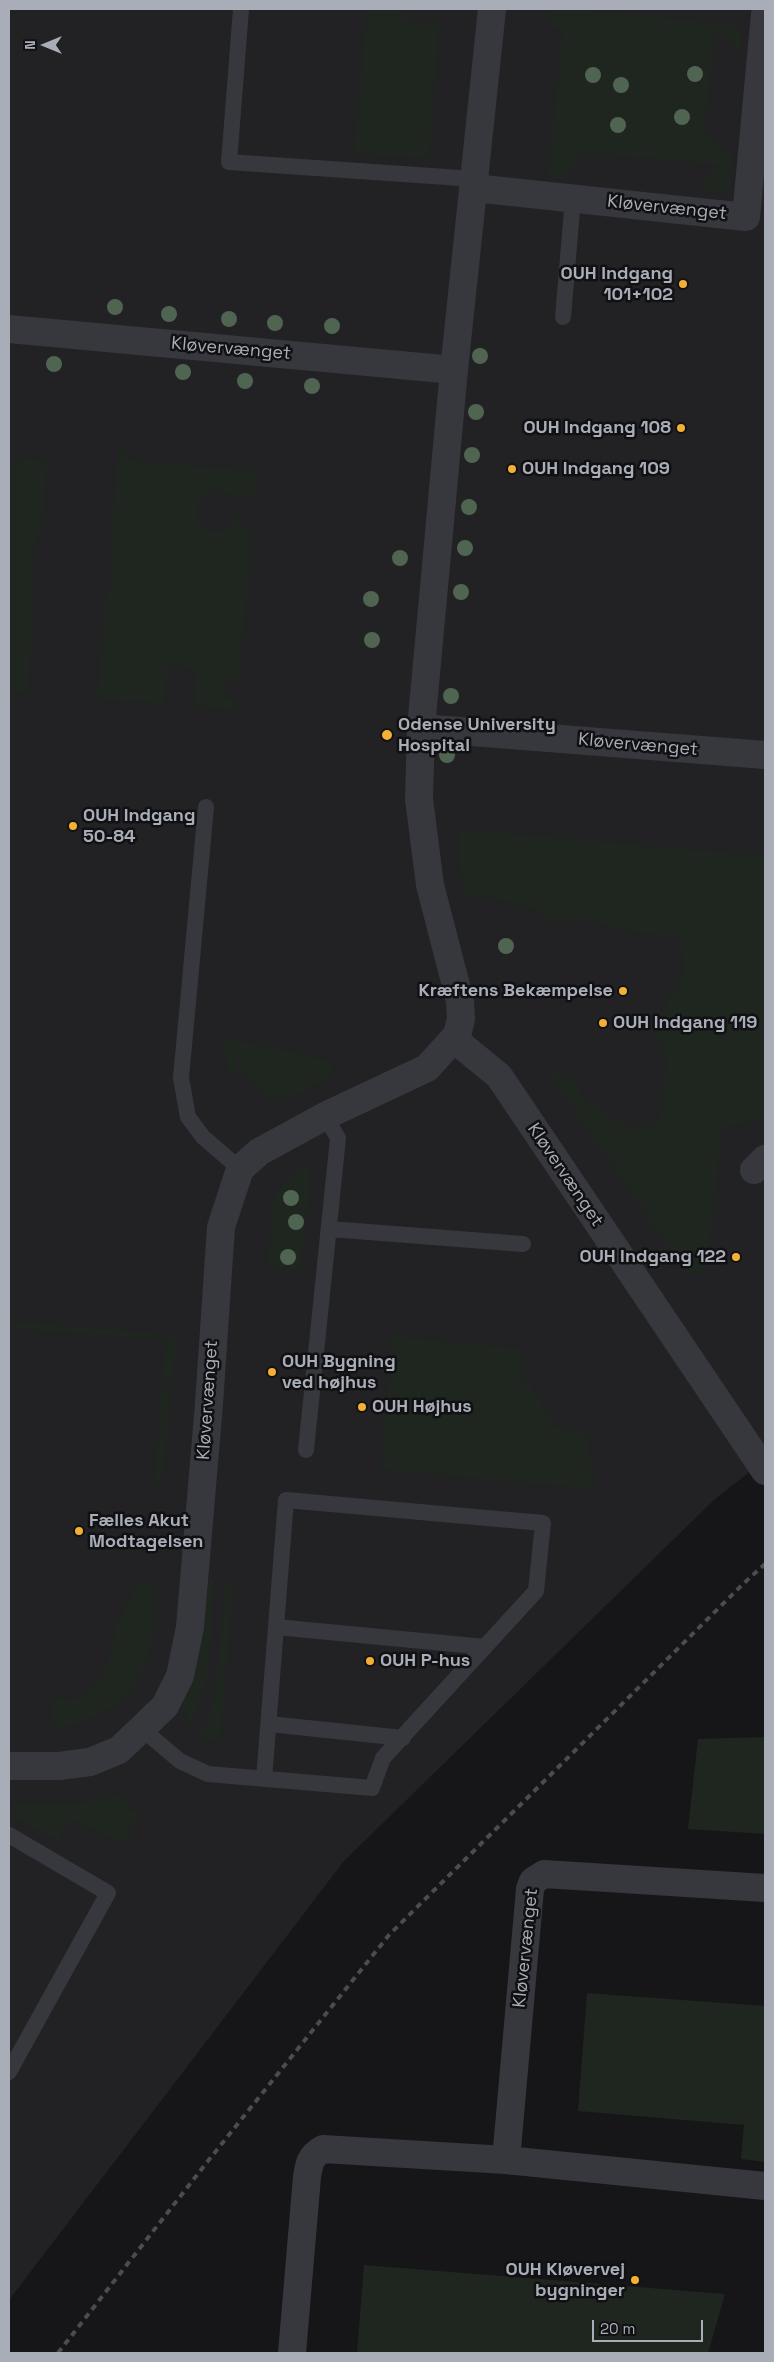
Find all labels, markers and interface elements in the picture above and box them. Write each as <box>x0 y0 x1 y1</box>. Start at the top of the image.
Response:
north arrow <box>20 20 70 70</box>
text: N <box>21 40 39 50</box>
street label: Kløvervænget <box>606 191 728 225</box>
place label: OUH Indgang 101+102 <box>561 263 673 306</box>
marker: OUH Indgang 101+102 <box>677 278 689 290</box>
street label: Kløvervænget <box>170 333 292 365</box>
place label: OUH Indgang 108 <box>523 417 671 439</box>
marker: OUH Indgang 108 <box>675 422 687 434</box>
place label: OUH Indgang 109 <box>522 458 670 480</box>
marker: OUH Indgang 109 <box>506 463 518 475</box>
place label: Odense University Hospital <box>398 714 556 756</box>
marker: Odense University Hospital <box>380 728 394 742</box>
street label: Kløvervænget <box>577 729 699 761</box>
place label: OUH Indgang 50-84 <box>83 805 195 848</box>
marker: OUH Indgang 50-84 <box>67 820 79 832</box>
place label: Kræftens Bekæmpelse <box>418 980 613 1002</box>
marker: Kræftens Bekæmpelse <box>617 985 629 997</box>
place label: OUH Indgang 119 <box>613 1012 757 1034</box>
marker: OUH Indgang 119 <box>597 1017 609 1029</box>
street label: Kløvervænget <box>522 1119 608 1231</box>
place label: OUH Indgang 122 <box>579 1246 726 1268</box>
marker: OUH Indgang 122 <box>730 1251 742 1263</box>
street label: Kløvervænget <box>193 1339 223 1461</box>
place label: OUH Bygning ved højhus <box>282 1351 396 1394</box>
marker: OUH Bygning ved højhus <box>266 1366 278 1378</box>
place label: OUH Højhus <box>372 1396 472 1418</box>
marker: OUH Højhus <box>356 1401 368 1413</box>
place label: Fælles Akut Modtagelsen <box>89 1510 203 1552</box>
marker: Fælles Akut Modtagelsen <box>73 1525 85 1537</box>
place label: OUH P-hus <box>380 1650 470 1672</box>
marker: OUH P-hus <box>364 1655 376 1667</box>
street label: Kløvervænget <box>509 1887 543 2009</box>
place label: OUH Kløvervej bygninger <box>506 2259 625 2302</box>
marker: OUH Kløvervej bygninger <box>629 2274 641 2286</box>
scale bar <box>594 2310 705 2342</box>
text: 20 m <box>600 2319 635 2338</box>

